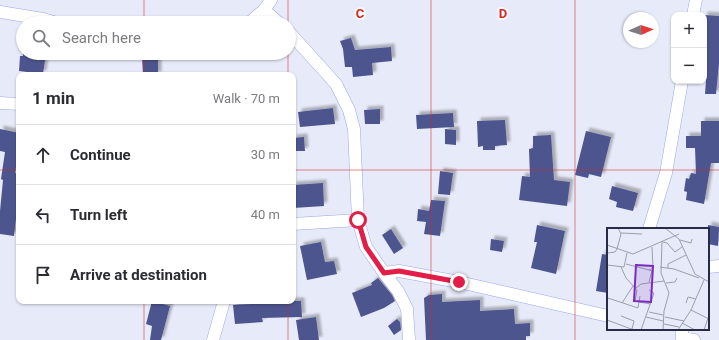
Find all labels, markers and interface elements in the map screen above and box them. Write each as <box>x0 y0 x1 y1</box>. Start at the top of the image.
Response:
text: C <box>356 6 365 21</box>
text: D <box>499 6 507 21</box>
north arrow <box>623 12 659 48</box>
map controls <box>671 12 707 84</box>
button: + <box>671 12 707 48</box>
search box <box>16 16 296 60</box>
icon: search <box>30 27 52 49</box>
text: Search here <box>62 29 141 47</box>
button: − <box>671 48 707 84</box>
text: 1 min <box>32 88 75 108</box>
text: Walk · 70 m <box>213 91 280 106</box>
icon: ahead <box>32 144 54 166</box>
text: Continue <box>70 146 131 164</box>
text: 30 m <box>251 147 280 162</box>
icon: left <box>32 204 54 226</box>
text: Turn left <box>70 206 127 224</box>
text: 40 m <box>251 207 280 222</box>
route start <box>349 211 367 229</box>
inset map <box>607 228 709 330</box>
icon: arrive <box>32 264 54 286</box>
text: Arrive at destination <box>70 266 207 284</box>
route end <box>450 273 468 291</box>

